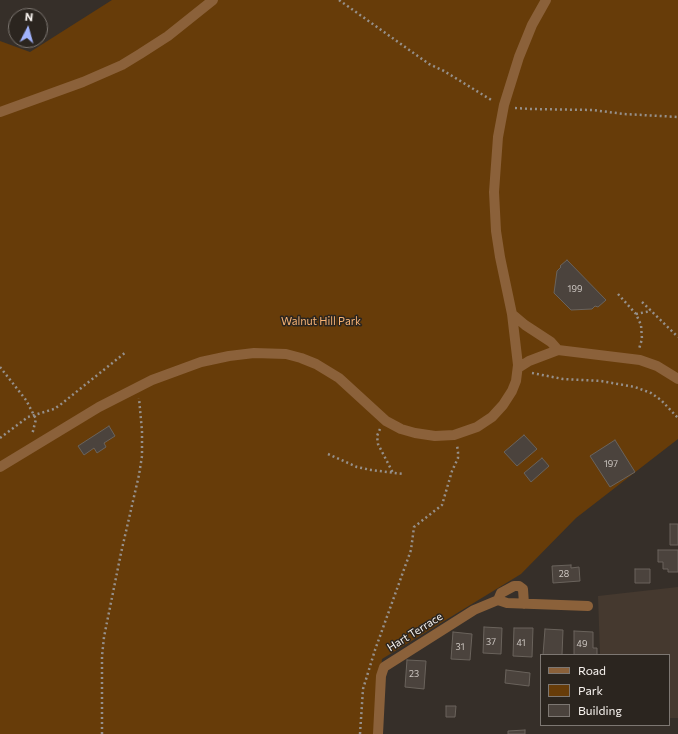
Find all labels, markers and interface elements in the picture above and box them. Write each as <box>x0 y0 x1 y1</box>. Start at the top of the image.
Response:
north arrow <box>8 8 48 48</box>
text: N <box>24 10 34 23</box>
house number: 199 <box>568 284 582 294</box>
park label: Walnut Hill Park <box>281 314 361 328</box>
house number: 197 <box>604 459 618 469</box>
house number: 28 <box>559 569 569 579</box>
street label: Hart Terrace <box>385 610 445 654</box>
house number: 37 <box>486 637 496 647</box>
house number: 41 <box>517 638 525 648</box>
house number: 49 <box>577 639 587 649</box>
house number: 31 <box>456 642 464 652</box>
legend <box>540 654 670 726</box>
text: Road <box>578 663 606 677</box>
house number: 23 <box>409 669 419 679</box>
text: Park <box>578 683 603 697</box>
text: Building <box>578 703 622 717</box>

